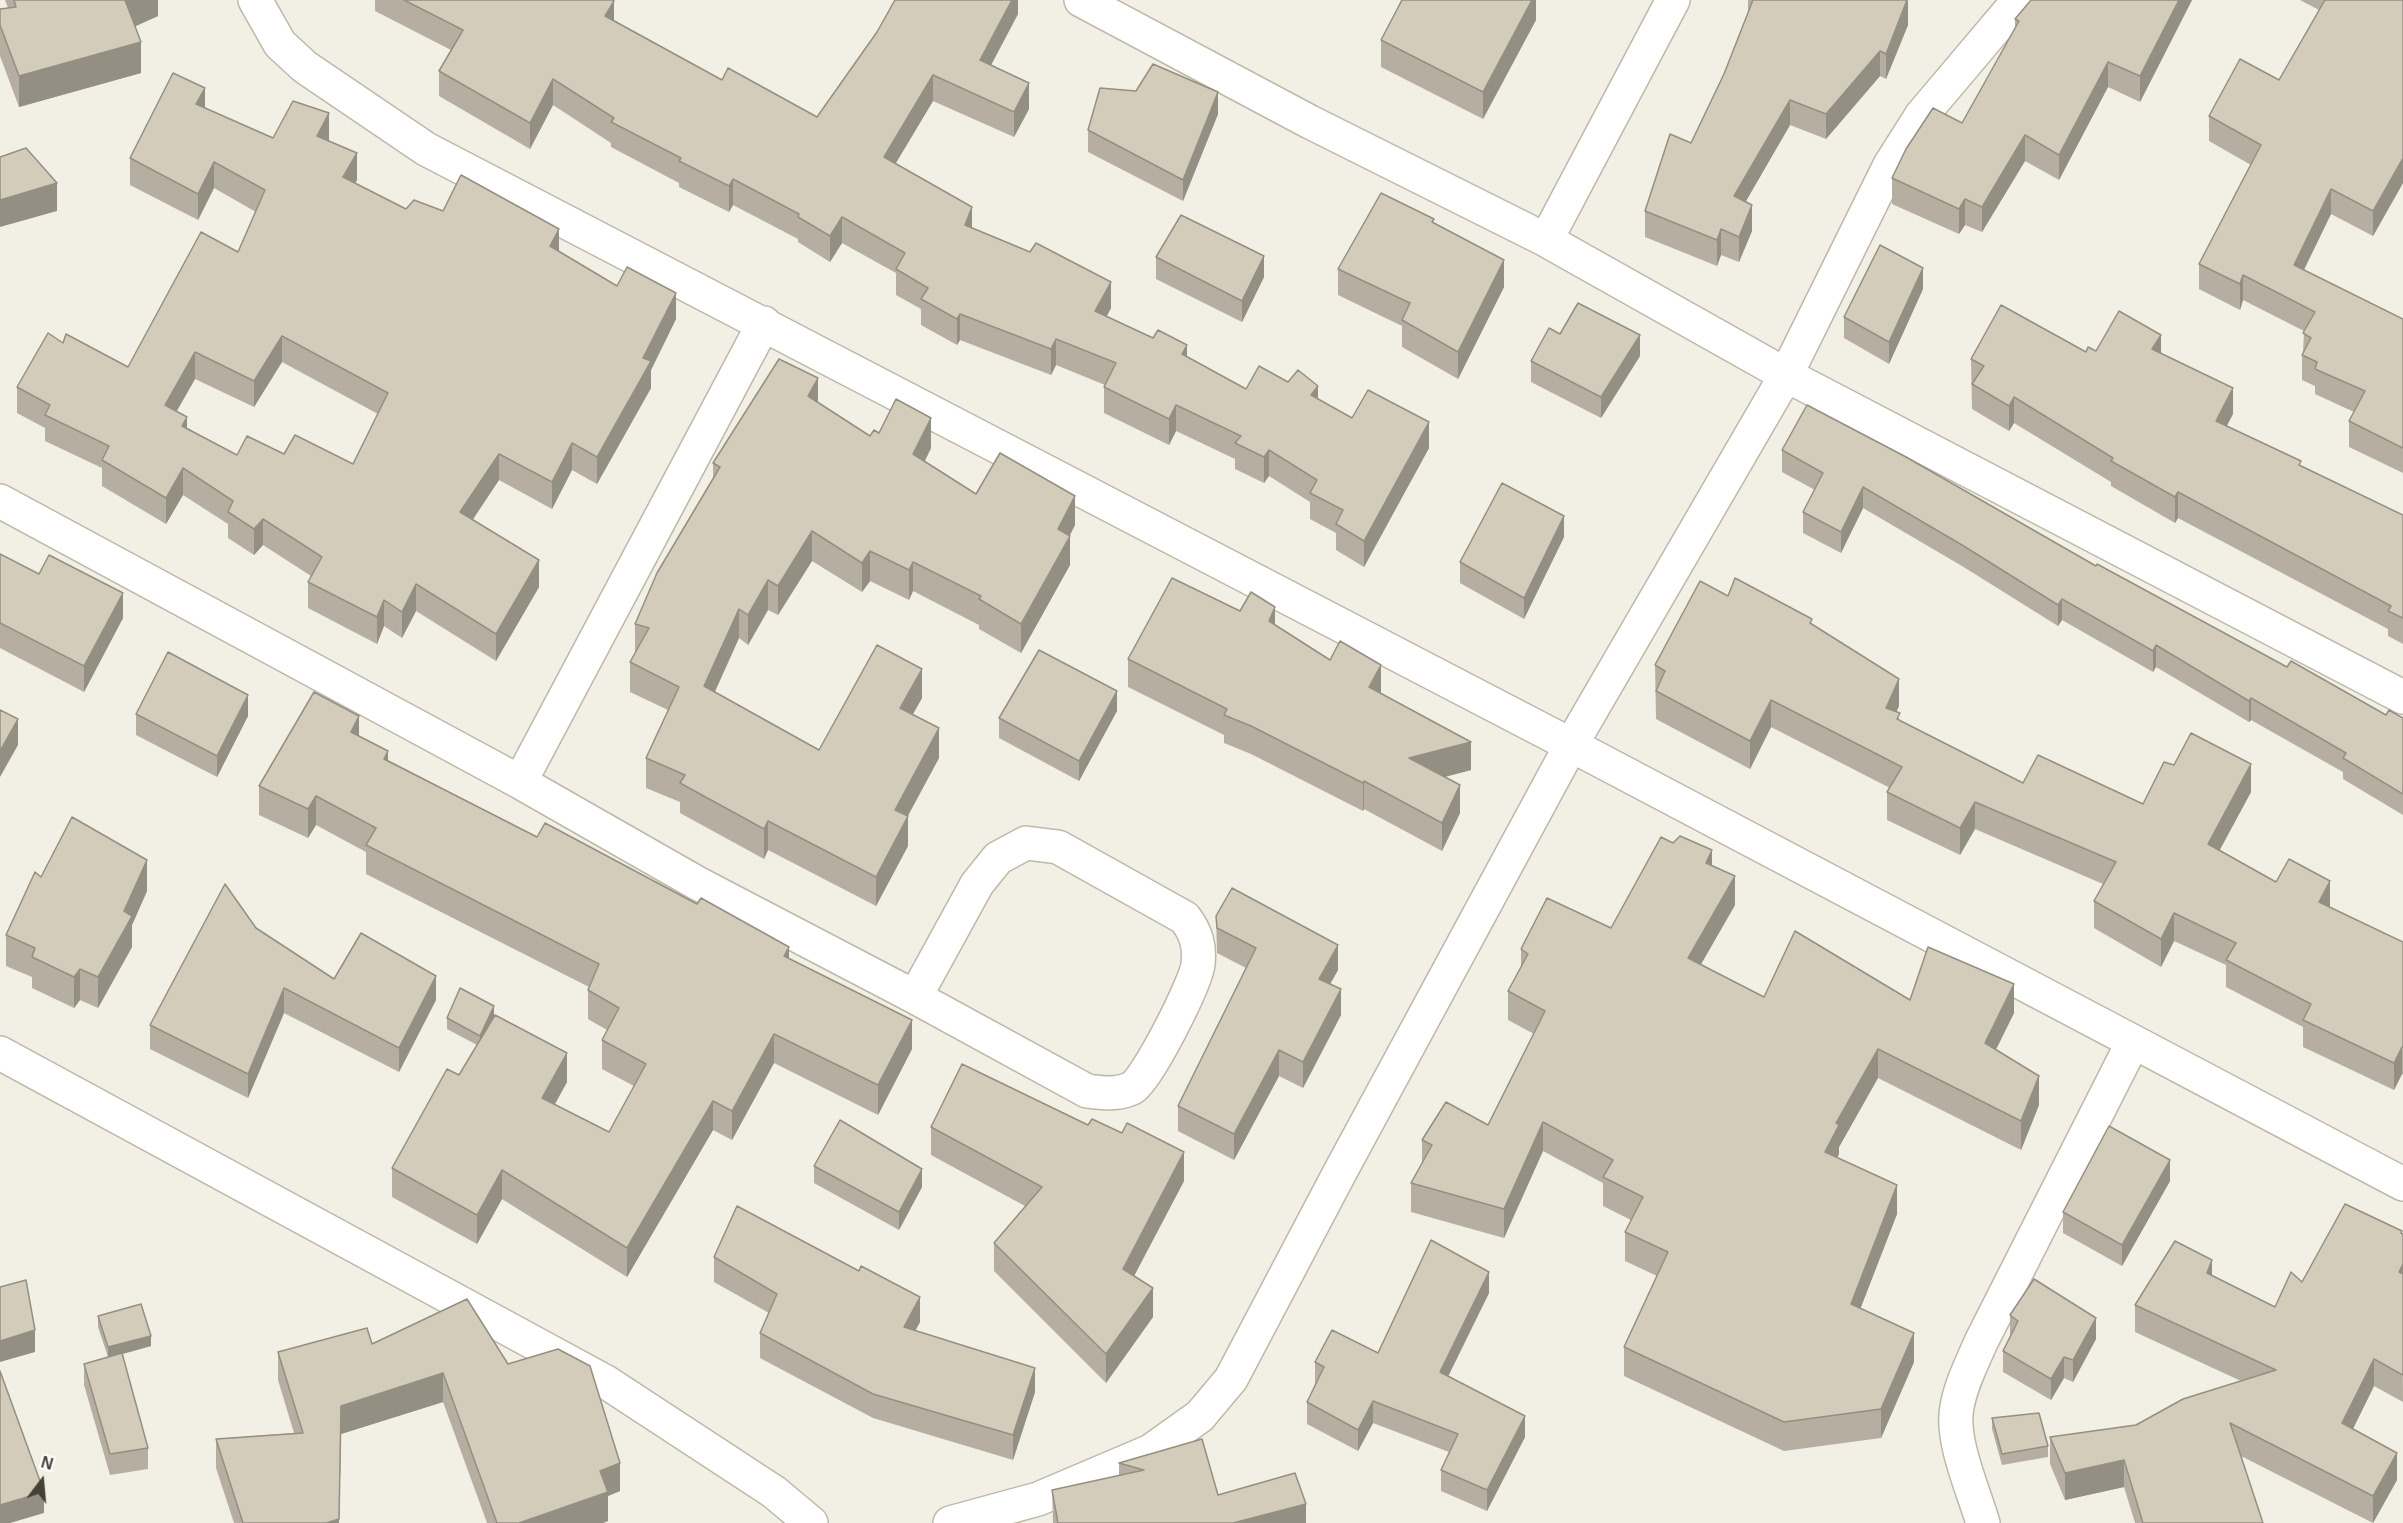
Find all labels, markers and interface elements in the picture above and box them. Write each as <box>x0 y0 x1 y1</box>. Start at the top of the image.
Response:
north arrow <box>12 1451 72 1511</box>
text: N <box>39 1453 55 1473</box>

